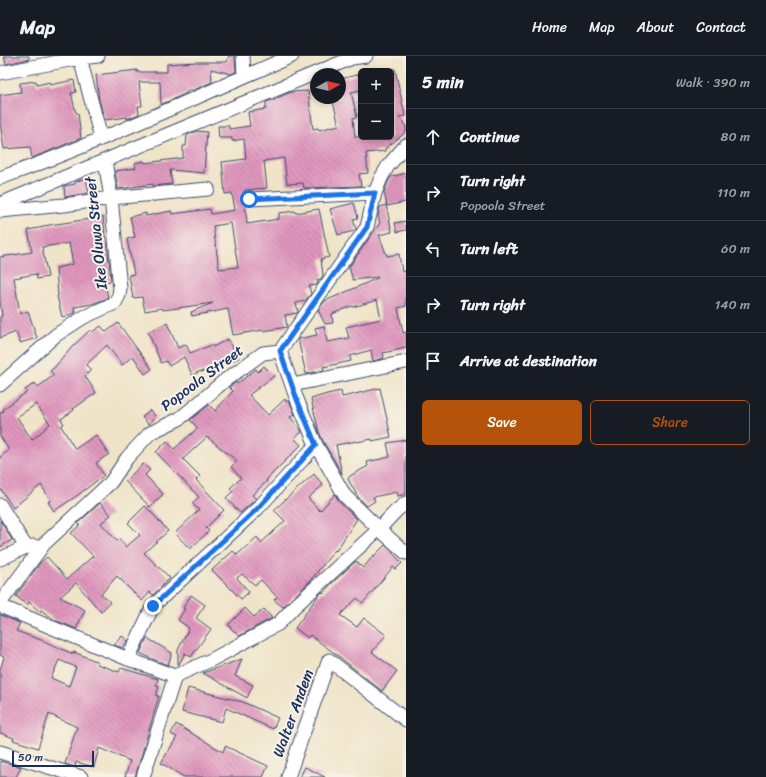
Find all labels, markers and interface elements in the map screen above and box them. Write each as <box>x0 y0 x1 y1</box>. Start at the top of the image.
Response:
text: Map <box>20 11 55 44</box>
text: Home <box>532 15 567 40</box>
text: Map <box>589 15 615 40</box>
text: About <box>637 15 674 40</box>
text: Contact <box>696 15 746 40</box>
text: 5 min <box>422 67 464 97</box>
north arrow <box>310 68 346 104</box>
map controls <box>358 68 394 140</box>
button: + <box>358 68 394 104</box>
text: Walk · 390 m <box>676 71 750 94</box>
button: − <box>358 104 394 140</box>
text: Continue <box>460 124 520 150</box>
text: 80 m <box>721 125 750 148</box>
icon: ahead <box>422 126 444 148</box>
text: Turn right <box>460 168 525 194</box>
street label: Ike Oluwa Street <box>77 175 115 292</box>
text: 110 m <box>717 181 750 204</box>
icon: right <box>422 182 444 204</box>
route start <box>240 190 258 208</box>
text: Popoola Street <box>460 194 545 217</box>
text: Turn left <box>460 236 518 262</box>
text: 60 m <box>721 237 750 260</box>
icon: left <box>422 238 444 260</box>
text: Turn right <box>460 292 525 318</box>
text: 140 m <box>715 293 750 316</box>
icon: right <box>422 294 444 316</box>
street label: Popoola Street <box>155 338 250 418</box>
text: Arrive at destination <box>460 348 597 374</box>
icon: arrive <box>422 350 444 372</box>
button: Save <box>422 400 582 445</box>
button: Share <box>590 400 750 445</box>
route end <box>144 597 162 615</box>
street label: Walter Andem <box>265 665 321 761</box>
text: 50 m <box>18 748 43 767</box>
scale bar <box>12 749 94 768</box>

